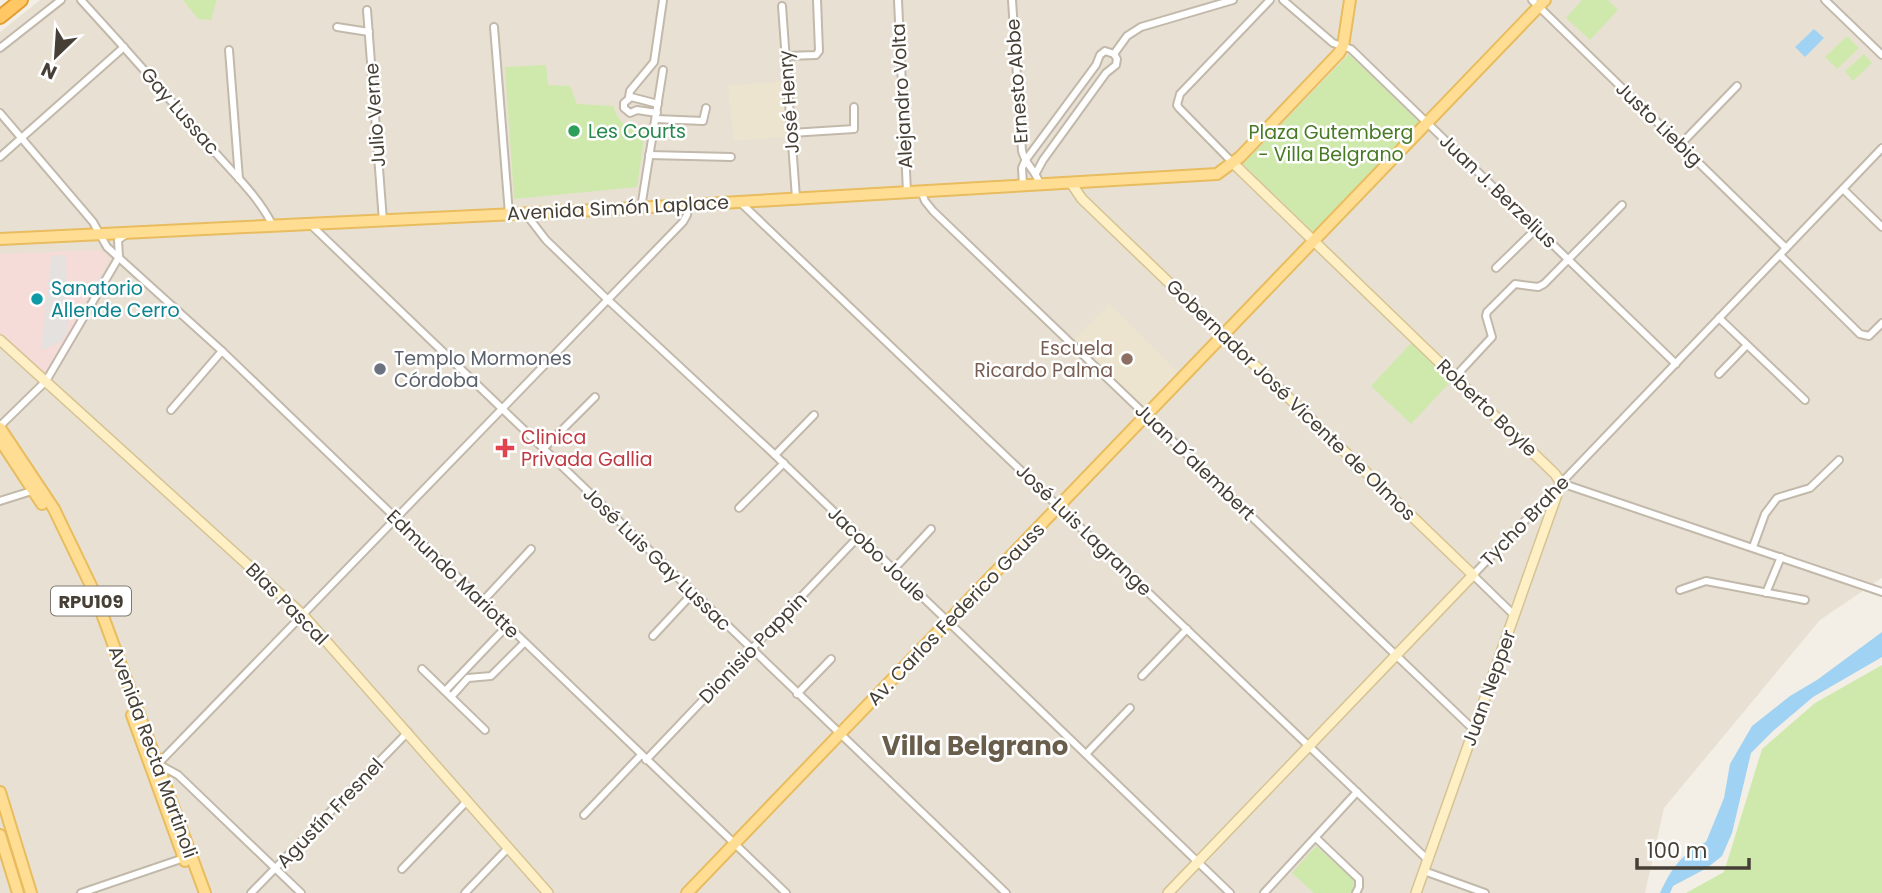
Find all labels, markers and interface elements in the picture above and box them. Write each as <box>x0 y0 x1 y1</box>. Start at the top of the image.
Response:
street label: Ernesto Abbe <box>999 18 1035 144</box>
north arrow <box>21 21 91 91</box>
street label: Alejandro Volta <box>885 23 919 169</box>
street label: José Henry <box>772 49 806 155</box>
text: N <box>37 56 61 86</box>
street label: Gay Lussac <box>134 61 226 161</box>
street label: Julio Verne <box>358 62 392 168</box>
street label: Justo Liebig <box>1610 76 1708 172</box>
place label: Les Courts <box>588 118 686 145</box>
park label: Plaza Gutemberg - Villa Belgrano <box>1249 119 1413 168</box>
marker: Les Courts <box>566 123 582 139</box>
street label: Juan J. Berzelius <box>1433 128 1563 254</box>
street label: Avenida Simón Laplace <box>506 189 730 227</box>
street label: Gobernador José Vicente de Olmos <box>1160 273 1422 527</box>
place label: Sanatorio Allende Cerro <box>51 275 180 324</box>
marker: Sanatorio Allende Cerro <box>29 291 45 307</box>
place label: Escuela Ricardo Palma <box>974 335 1113 384</box>
place label: Templo Mormones Córdoba <box>394 345 572 394</box>
marker: Escuela Ricardo Palma <box>1119 351 1135 367</box>
street label: Roberto Boyle <box>1431 353 1543 463</box>
marker: Templo Mormones Córdoba <box>372 361 388 377</box>
street label: Juan D´alembert <box>1129 397 1261 527</box>
place label: Clinica Privada Gallia <box>521 424 653 473</box>
marker: Clinica Privada Gallia <box>495 438 515 458</box>
street label: José Luis Lagrange <box>1010 458 1158 602</box>
street label: Tycho Brahe <box>1475 469 1575 573</box>
street label: José Luis Gay Lussac <box>577 481 737 637</box>
street label: Jacobo Joule <box>822 500 932 608</box>
street label: Edmundo Mariotte <box>381 503 525 645</box>
street label: Av. Carlos Federico Gauss <box>861 516 1051 712</box>
street label: Blas Pascal <box>240 557 334 651</box>
road number: RPU109 <box>51 586 131 616</box>
street label: Dionisio Pappin <box>693 586 813 710</box>
street label: Juan Nepper <box>1455 626 1523 750</box>
street label: Avenida Recta Martinoli <box>102 642 204 862</box>
district label: Villa Belgrano <box>882 728 1068 764</box>
street label: Agustín Fresnel <box>270 752 390 874</box>
scale bar <box>1637 826 1749 870</box>
text: 100 m <box>1647 836 1707 865</box>

